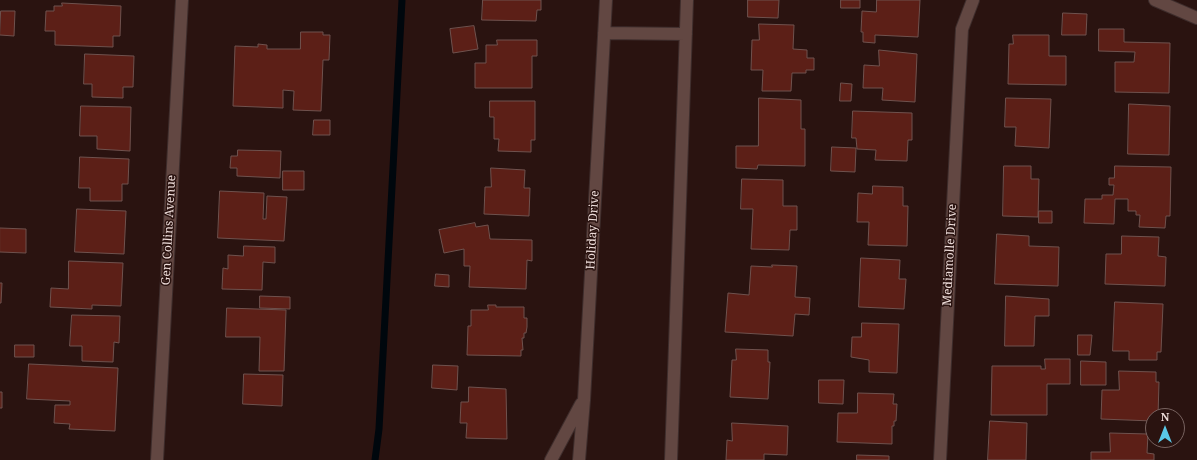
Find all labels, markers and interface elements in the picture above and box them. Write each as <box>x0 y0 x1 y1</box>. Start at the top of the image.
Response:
street label: Gen Collins Avenue <box>159 174 179 286</box>
street label: Holiday Drive <box>584 190 602 270</box>
street label: Mediamolle Drive <box>940 203 960 307</box>
north arrow <box>1145 408 1185 448</box>
text: N <box>1161 409 1169 424</box>

